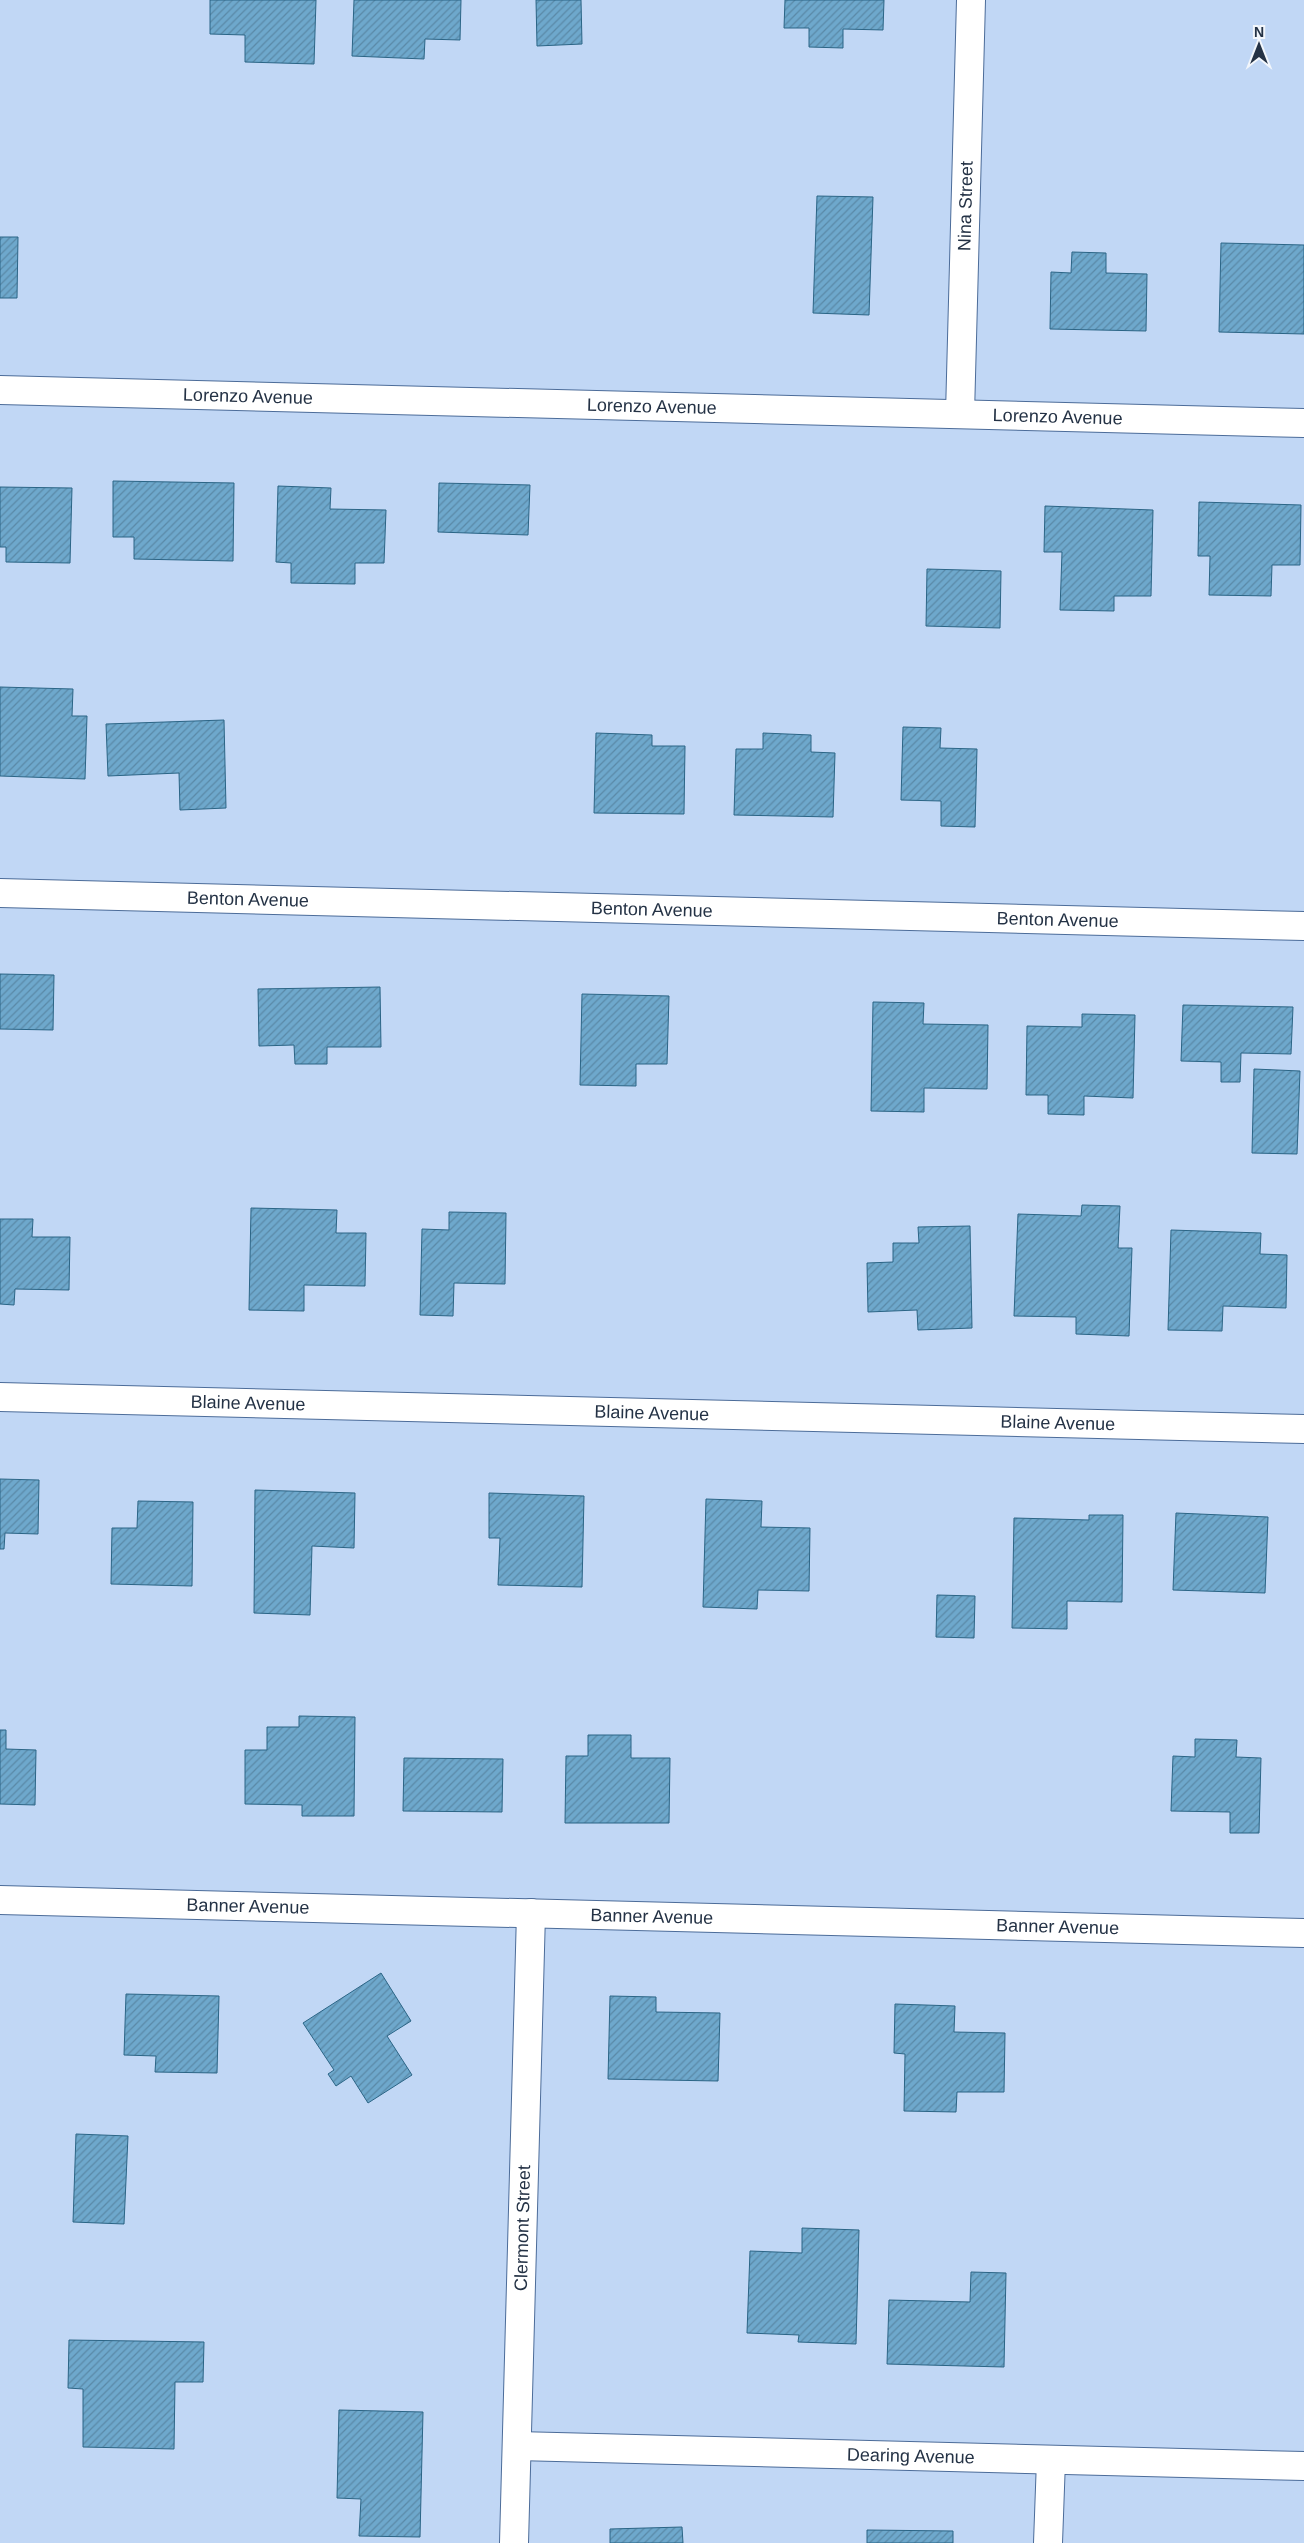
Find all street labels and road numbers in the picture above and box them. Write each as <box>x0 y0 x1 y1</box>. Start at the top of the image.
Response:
street label: Nina Street <box>954 161 977 251</box>
street label: Lorenzo Avenue <box>183 385 313 408</box>
street label: Lorenzo Avenue <box>587 395 717 418</box>
street label: Lorenzo Avenue <box>993 405 1123 428</box>
street label: Benton Avenue <box>187 888 309 911</box>
street label: Benton Avenue <box>591 898 713 921</box>
street label: Benton Avenue <box>996 908 1119 931</box>
street label: Blaine Avenue <box>190 1392 306 1414</box>
street label: Blaine Avenue <box>594 1402 709 1424</box>
street label: Blaine Avenue <box>1000 1412 1115 1434</box>
street label: Banner Avenue <box>186 1895 310 1918</box>
street label: Banner Avenue <box>590 1905 713 1928</box>
street label: Banner Avenue <box>996 1915 1119 1938</box>
street label: Clermont Street <box>511 2165 534 2291</box>
street label: Dearing Avenue <box>847 2444 975 2468</box>

